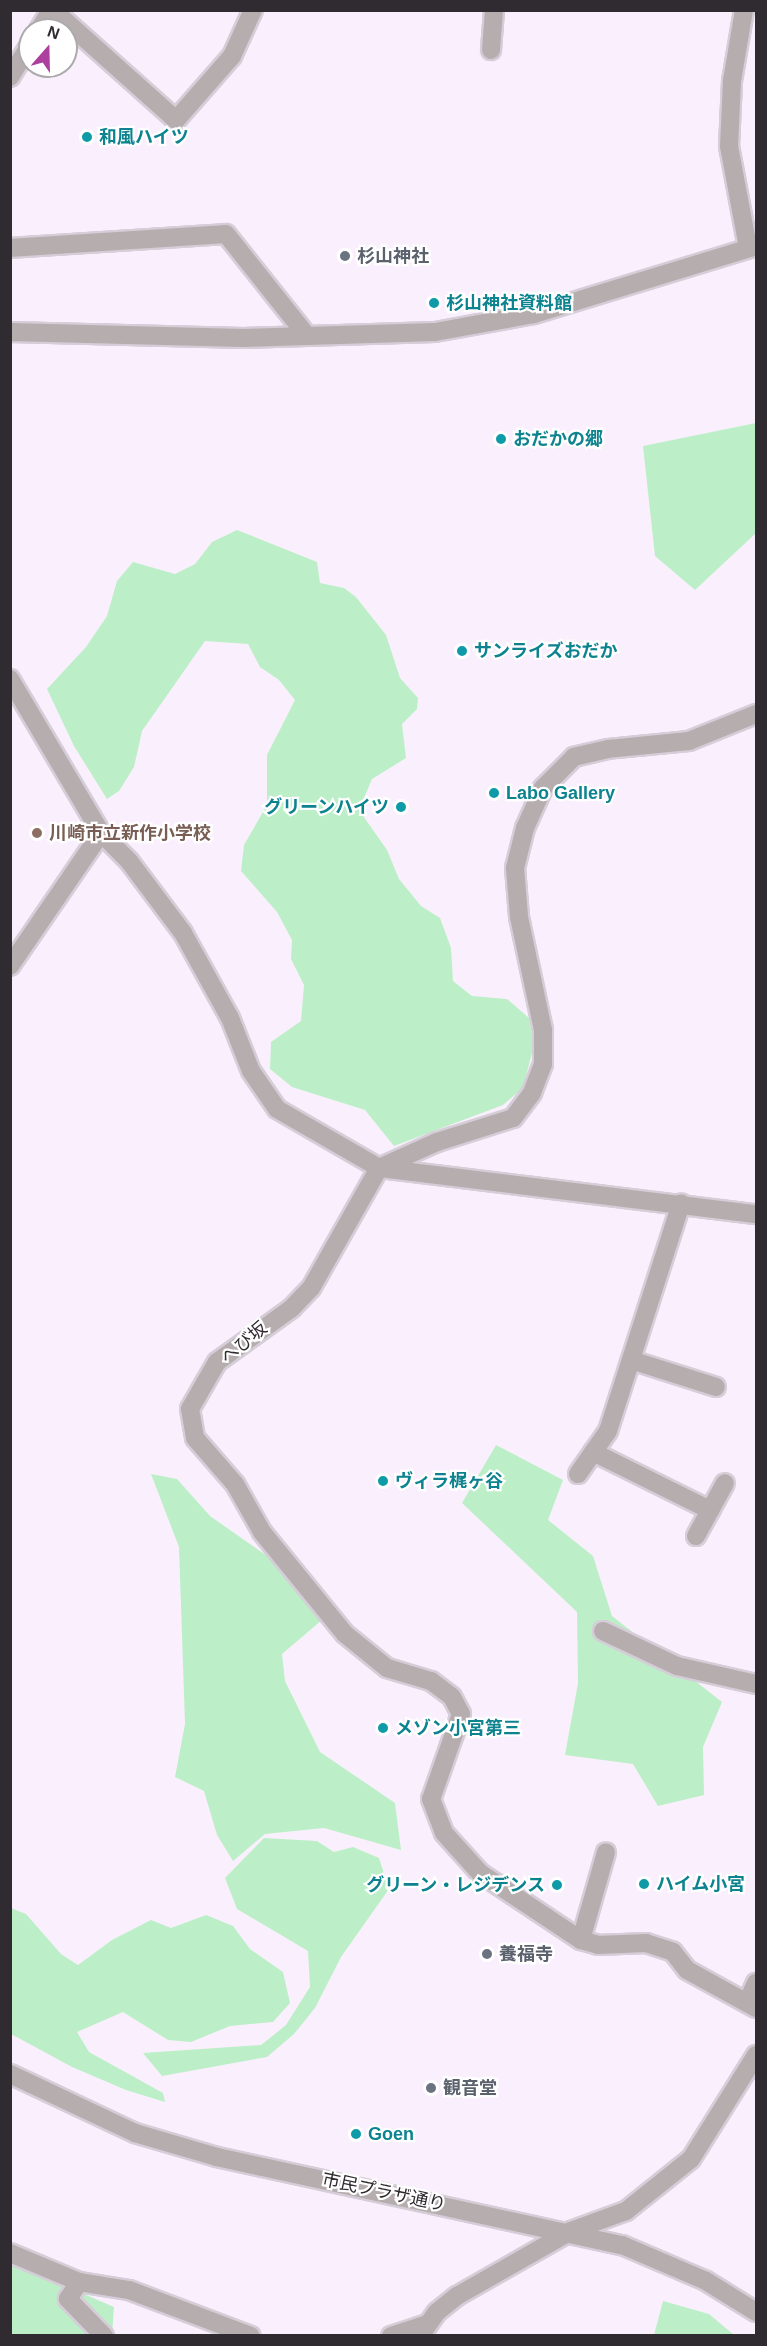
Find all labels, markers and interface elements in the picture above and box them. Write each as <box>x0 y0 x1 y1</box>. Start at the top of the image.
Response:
north arrow <box>18 18 78 78</box>
text: N <box>45 23 62 42</box>
place label: 和風ハイツ <box>99 126 189 148</box>
marker: 和風ハイツ <box>80 130 94 144</box>
place label: 杉山神社 <box>357 245 429 267</box>
marker: 杉山神社 <box>338 249 352 263</box>
place label: 杉山神社資料館 <box>446 292 572 314</box>
marker: 杉山神社資料館 <box>427 296 441 310</box>
place label: おだかの郷 <box>513 428 603 450</box>
marker: おだかの郷 <box>494 432 508 446</box>
place label: サンライズおだか <box>474 640 618 662</box>
marker: サンライズおだか <box>455 644 469 658</box>
place label: Labo Gallery <box>506 782 615 804</box>
marker: Labo Gallery <box>487 786 501 800</box>
place label: グリーンハイツ <box>263 796 389 818</box>
marker: グリーンハイツ <box>394 800 408 814</box>
place label: 川崎市立新作小学校 <box>49 822 211 844</box>
marker: 川崎市立新作小学校 <box>30 826 44 840</box>
street label: へび坂 <box>216 1317 272 1369</box>
place label: ヴィラ梶ヶ谷 <box>395 1470 503 1492</box>
marker: ヴィラ梶ヶ谷 <box>376 1474 390 1488</box>
place label: メゾン小宮第三 <box>395 1717 521 1739</box>
marker: メゾン小宮第三 <box>376 1721 390 1735</box>
place label: ハイム小宮 <box>656 1873 746 1895</box>
place label: グリーン・レジデンス <box>365 1874 545 1896</box>
marker: ハイム小宮 <box>637 1877 651 1891</box>
marker: グリーン・レジデンス <box>550 1878 564 1892</box>
place label: 養福寺 <box>499 1943 553 1965</box>
marker: 養福寺 <box>480 1947 494 1961</box>
place label: 観音堂 <box>443 2077 497 2099</box>
marker: 観音堂 <box>424 2081 438 2095</box>
place label: Goen <box>368 2123 414 2145</box>
marker: Goen <box>349 2127 363 2141</box>
street label: 市民プラザ通り <box>320 2168 448 2216</box>

